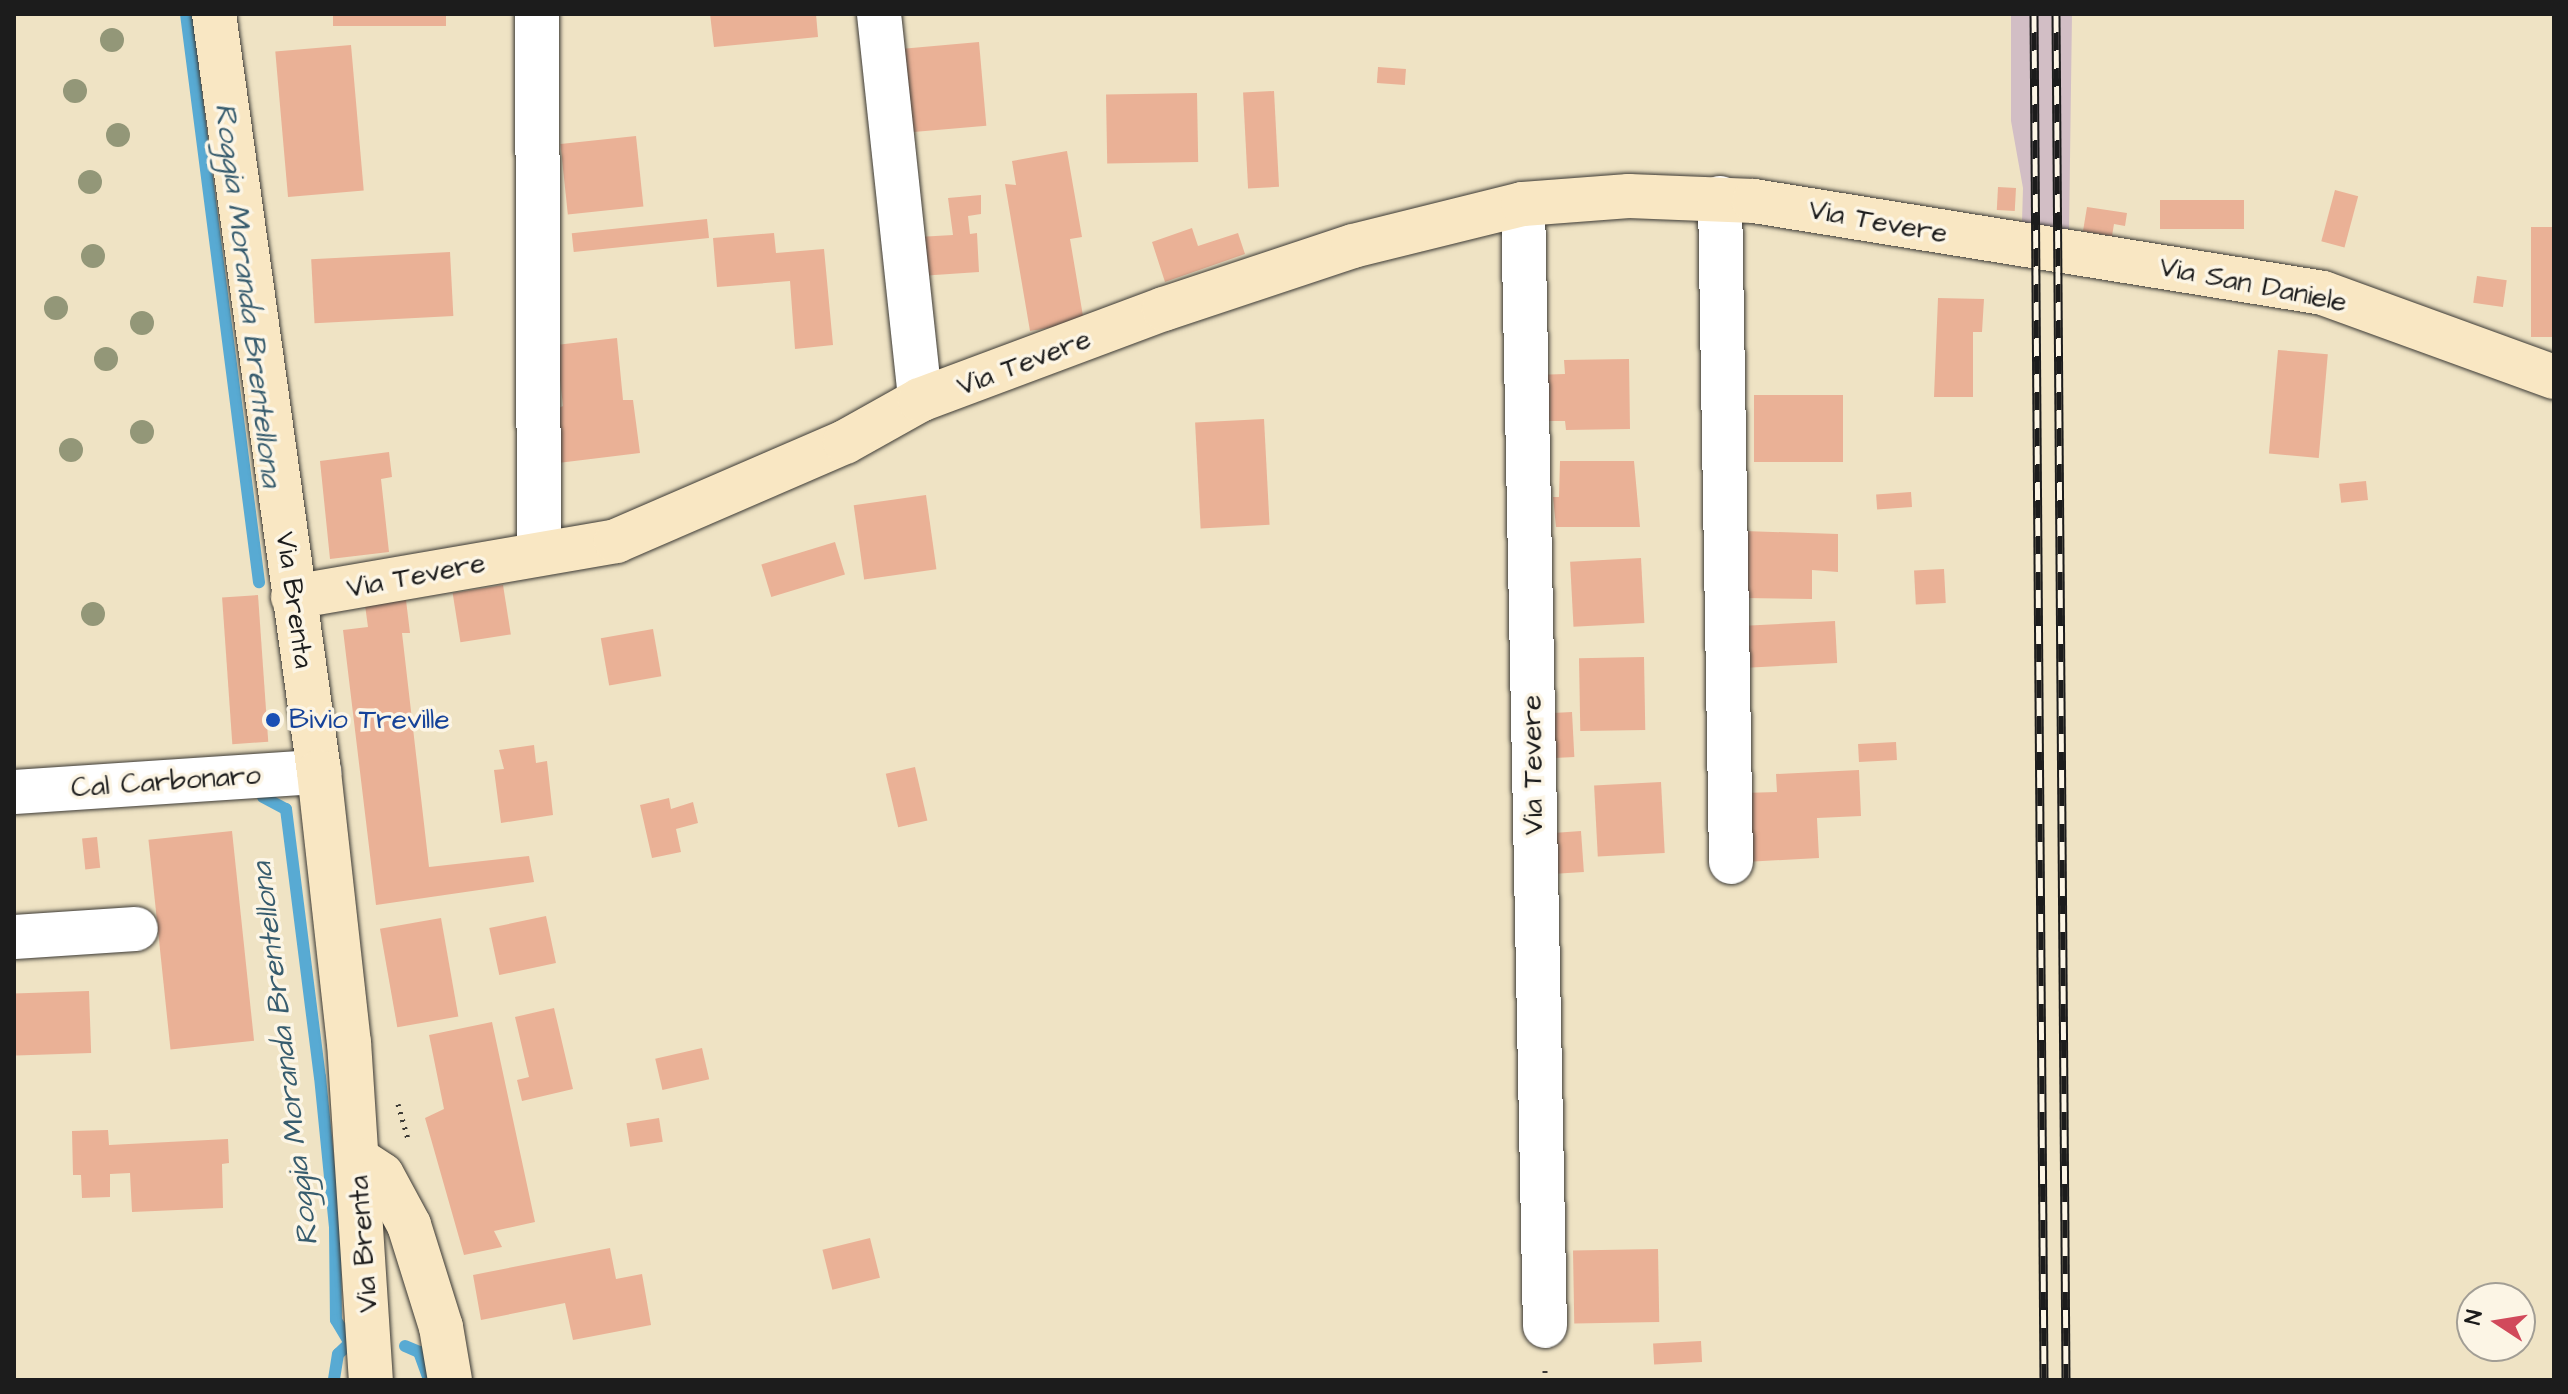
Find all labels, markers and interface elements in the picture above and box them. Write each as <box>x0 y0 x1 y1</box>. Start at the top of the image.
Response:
water label: Roggia Moranda Brentellona <box>207 101 289 489</box>
street label: Via Tevere <box>1806 193 1950 251</box>
street label: Via San Daniele <box>2157 250 2349 320</box>
street label: Via Tevere <box>953 322 1095 404</box>
street label: Via Brenta <box>268 530 320 670</box>
street label: Via Tevere <box>344 546 488 606</box>
street label: Via Tevere <box>1515 695 1551 835</box>
place label: Bivio Treville <box>289 703 450 737</box>
marker: Bivio Treville <box>264 711 282 729</box>
street label: Cal Carbonaro <box>70 759 262 805</box>
water label: Roggia Moranda Brentellona <box>244 860 326 1248</box>
street label: Via Brenta <box>342 1174 386 1314</box>
north arrow <box>2456 1282 2536 1362</box>
text: N <box>2457 1307 2491 1327</box>

